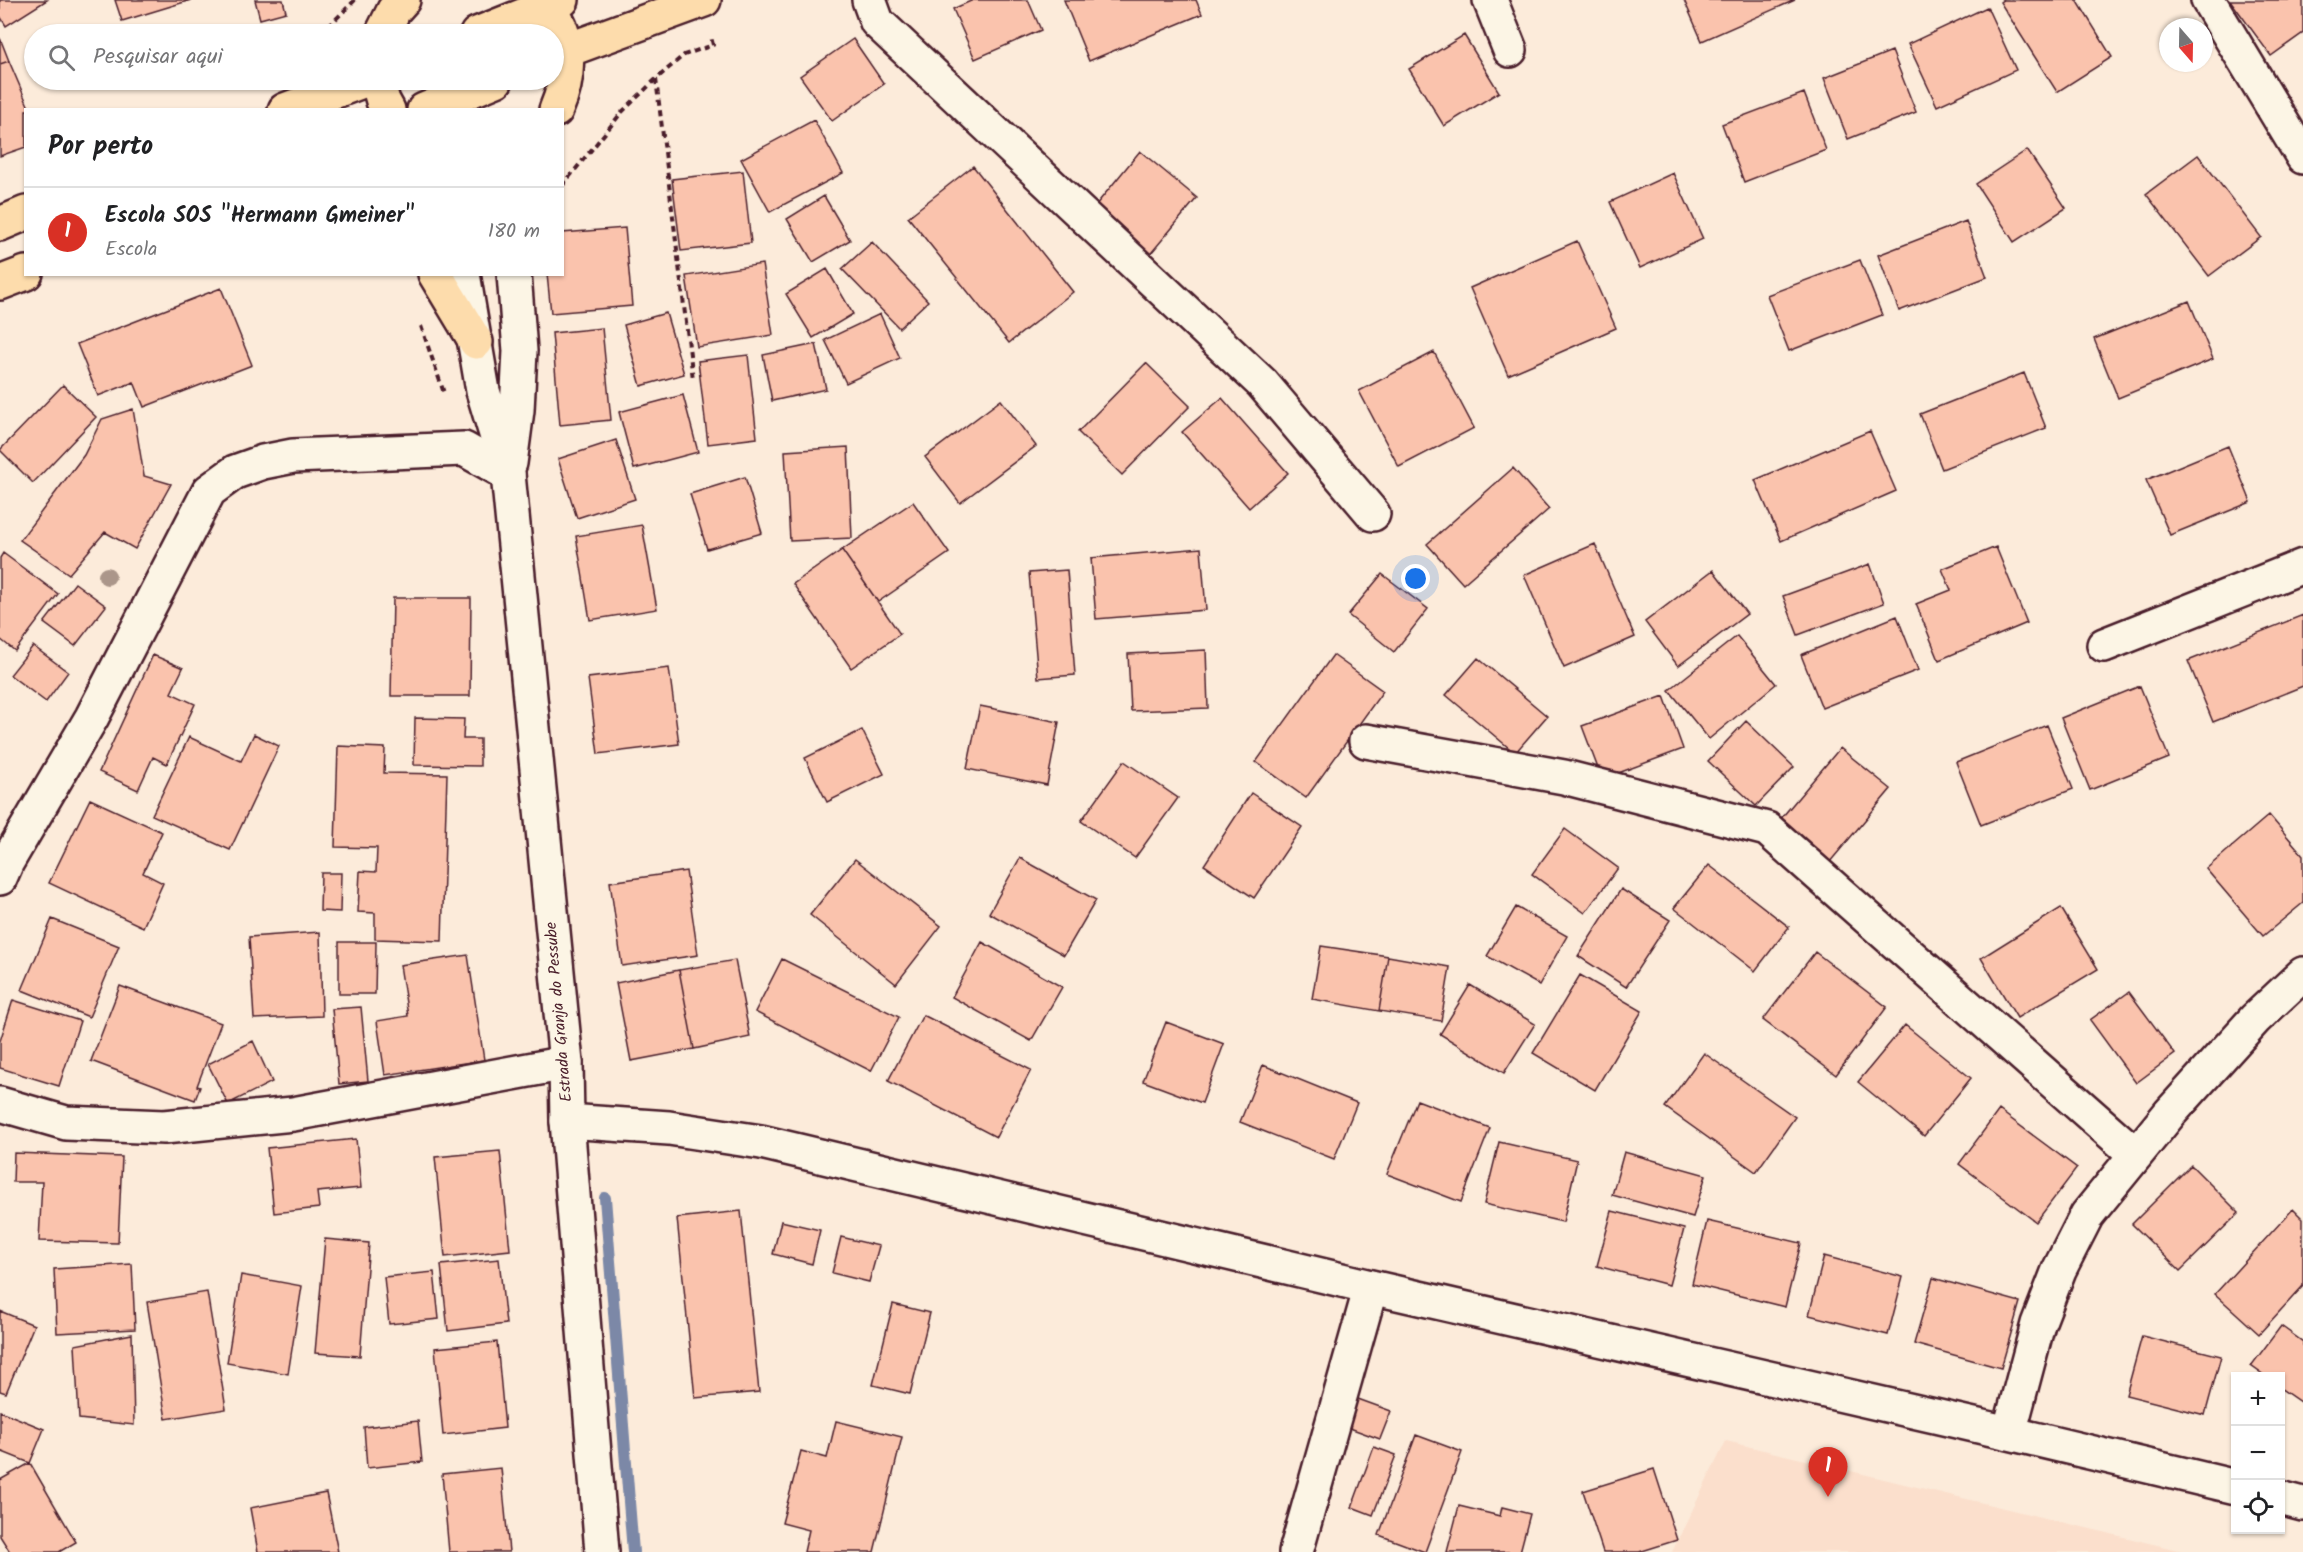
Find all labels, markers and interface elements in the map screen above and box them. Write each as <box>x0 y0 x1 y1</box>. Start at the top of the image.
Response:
north arrow <box>2159 18 2213 72</box>
search box <box>24 24 564 90</box>
text: Pesquisar aqui <box>93 40 223 75</box>
icon: search <box>45 41 78 74</box>
text: Por perto <box>48 126 153 168</box>
text: Escola SOS "Hermann Gmeiner" <box>105 199 415 234</box>
text: 1 <box>64 216 71 248</box>
text: 180 m <box>488 216 540 248</box>
text: Escola <box>105 234 157 266</box>
your location <box>1401 564 1430 593</box>
street label: Estrada Granja do Pessube <box>539 921 579 1103</box>
map controls <box>2231 1372 2285 1534</box>
button: + <box>2231 1372 2285 1426</box>
button: − <box>2231 1426 2285 1480</box>
pin: 1 <box>1808 1448 1848 1497</box>
button: locate <box>2231 1480 2285 1534</box>

